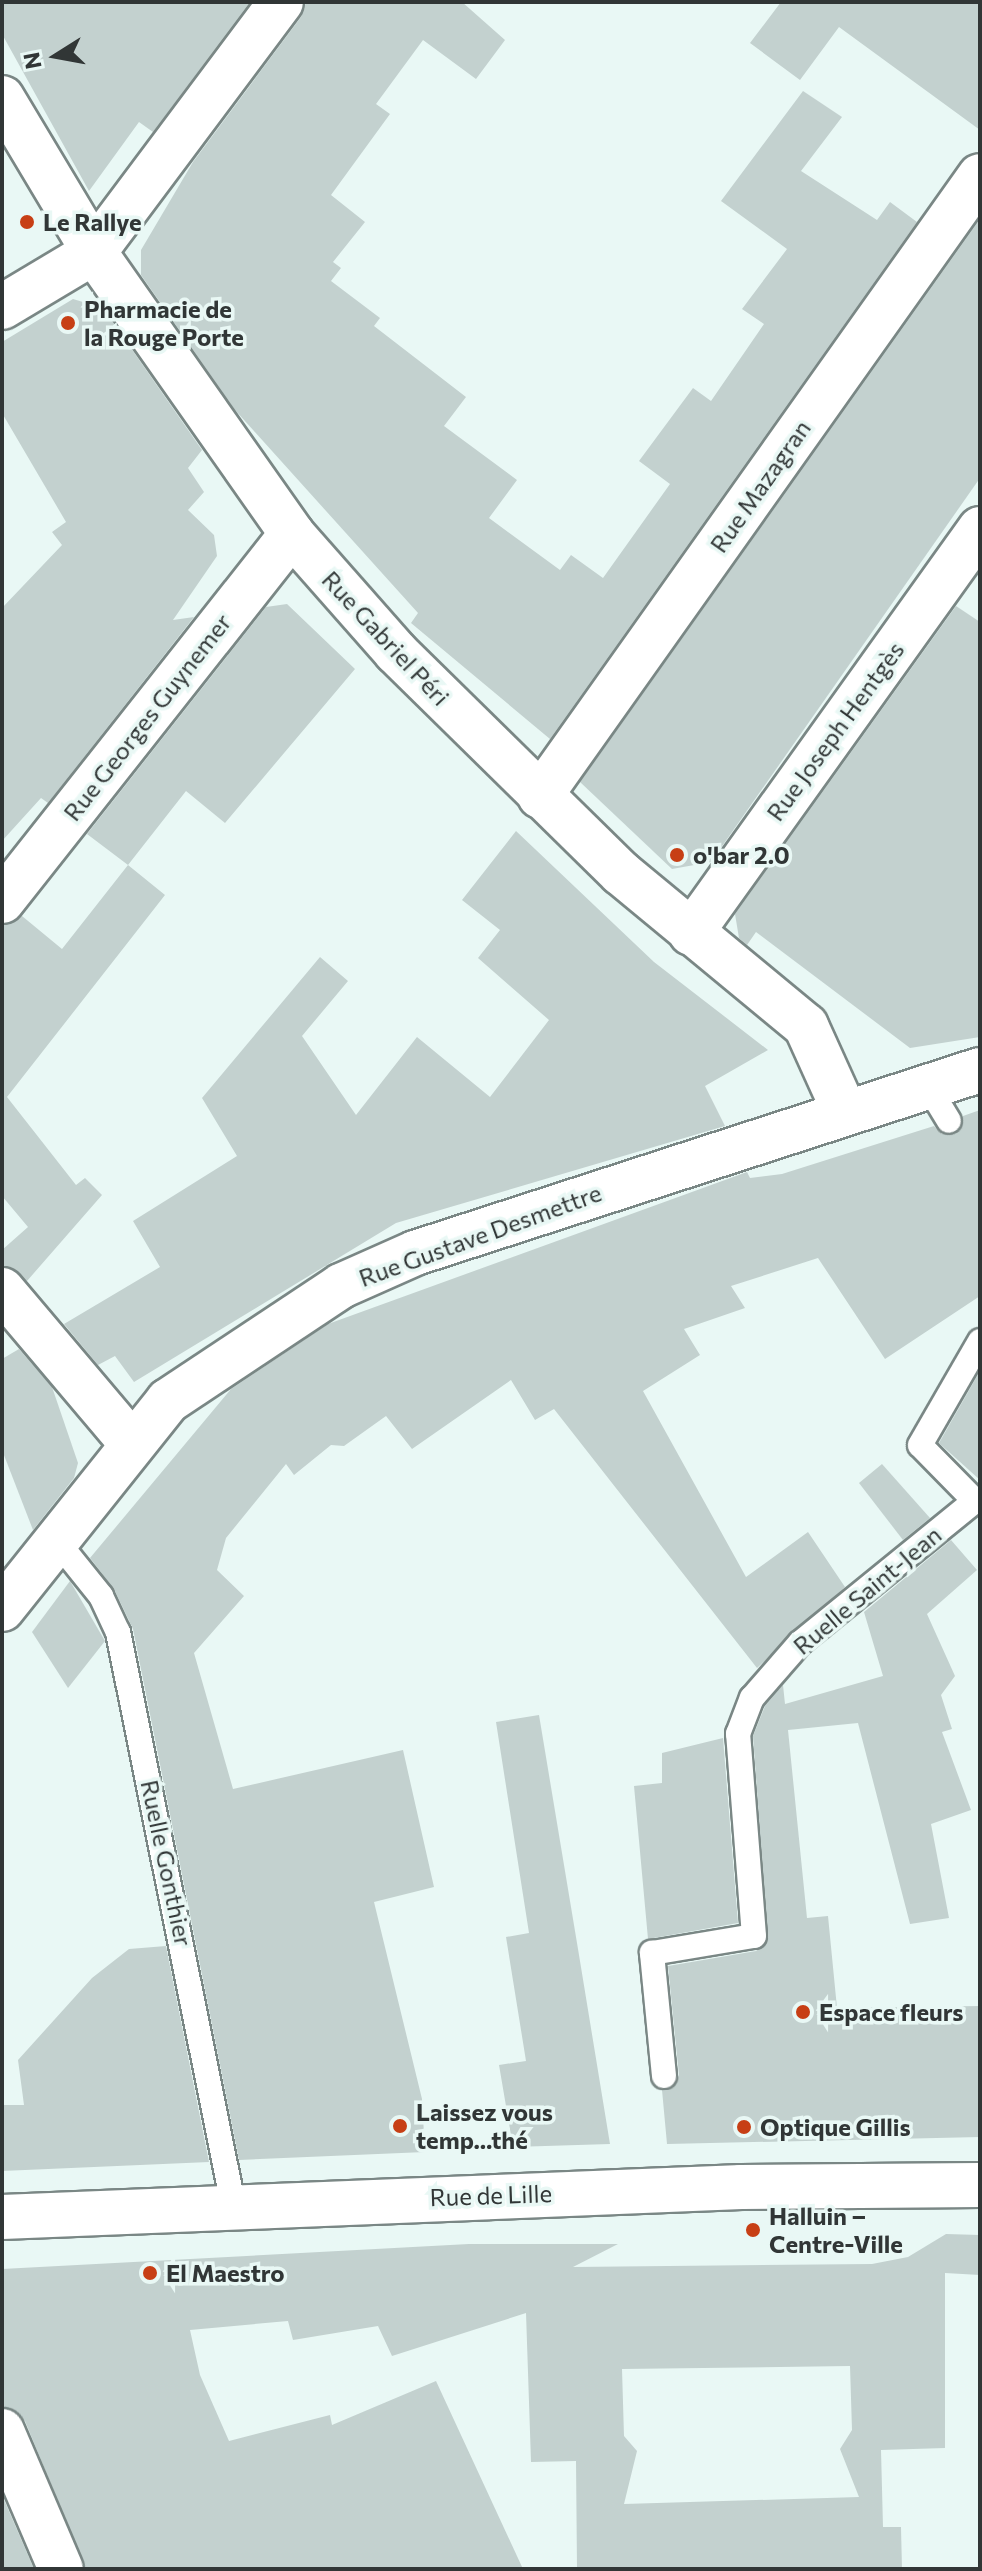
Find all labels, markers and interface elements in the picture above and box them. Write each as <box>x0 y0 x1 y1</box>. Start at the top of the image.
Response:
north arrow <box>16 16 96 96</box>
text: N <box>17 50 47 71</box>
place label: Le Rallye <box>43 208 142 236</box>
marker: Le Rallye <box>18 213 36 231</box>
place label: Pharmacie de la Rouge Porte <box>84 295 244 351</box>
marker: Pharmacie de la Rouge Porte <box>59 314 77 332</box>
street label: Rue Mazagran <box>704 414 816 558</box>
street label: Rue Gabriel Péri <box>316 565 456 711</box>
street label: Rue Georges Guynemer <box>57 608 237 826</box>
street label: Rue Joseph Hentgès <box>760 636 910 826</box>
place label: o'bar 2.0 <box>693 841 790 869</box>
marker: o'bar 2.0 <box>668 846 686 864</box>
street label: Rue Gustave Desmettre <box>355 1178 605 1292</box>
street label: Ruelle Saint-Jean <box>787 1520 947 1660</box>
street label: Ruelle Gonthier <box>135 1777 199 1949</box>
place label: Espace fleurs <box>819 1998 964 2026</box>
marker: Espace fleurs <box>794 2003 812 2021</box>
place label: Laissez vous temp...thé <box>416 2098 553 2154</box>
place label: Optique Gillis <box>760 2113 911 2141</box>
marker: Laissez vous temp...thé <box>391 2117 409 2135</box>
marker: Optique Gillis <box>735 2118 753 2136</box>
street label: Rue de Lille <box>429 2178 553 2212</box>
place label: Halluin – Centre-Ville <box>769 2202 903 2258</box>
marker: Halluin – Centre-Ville <box>744 2221 762 2239</box>
place label: El Maestro <box>166 2259 285 2287</box>
marker: El Maestro <box>141 2264 159 2282</box>

